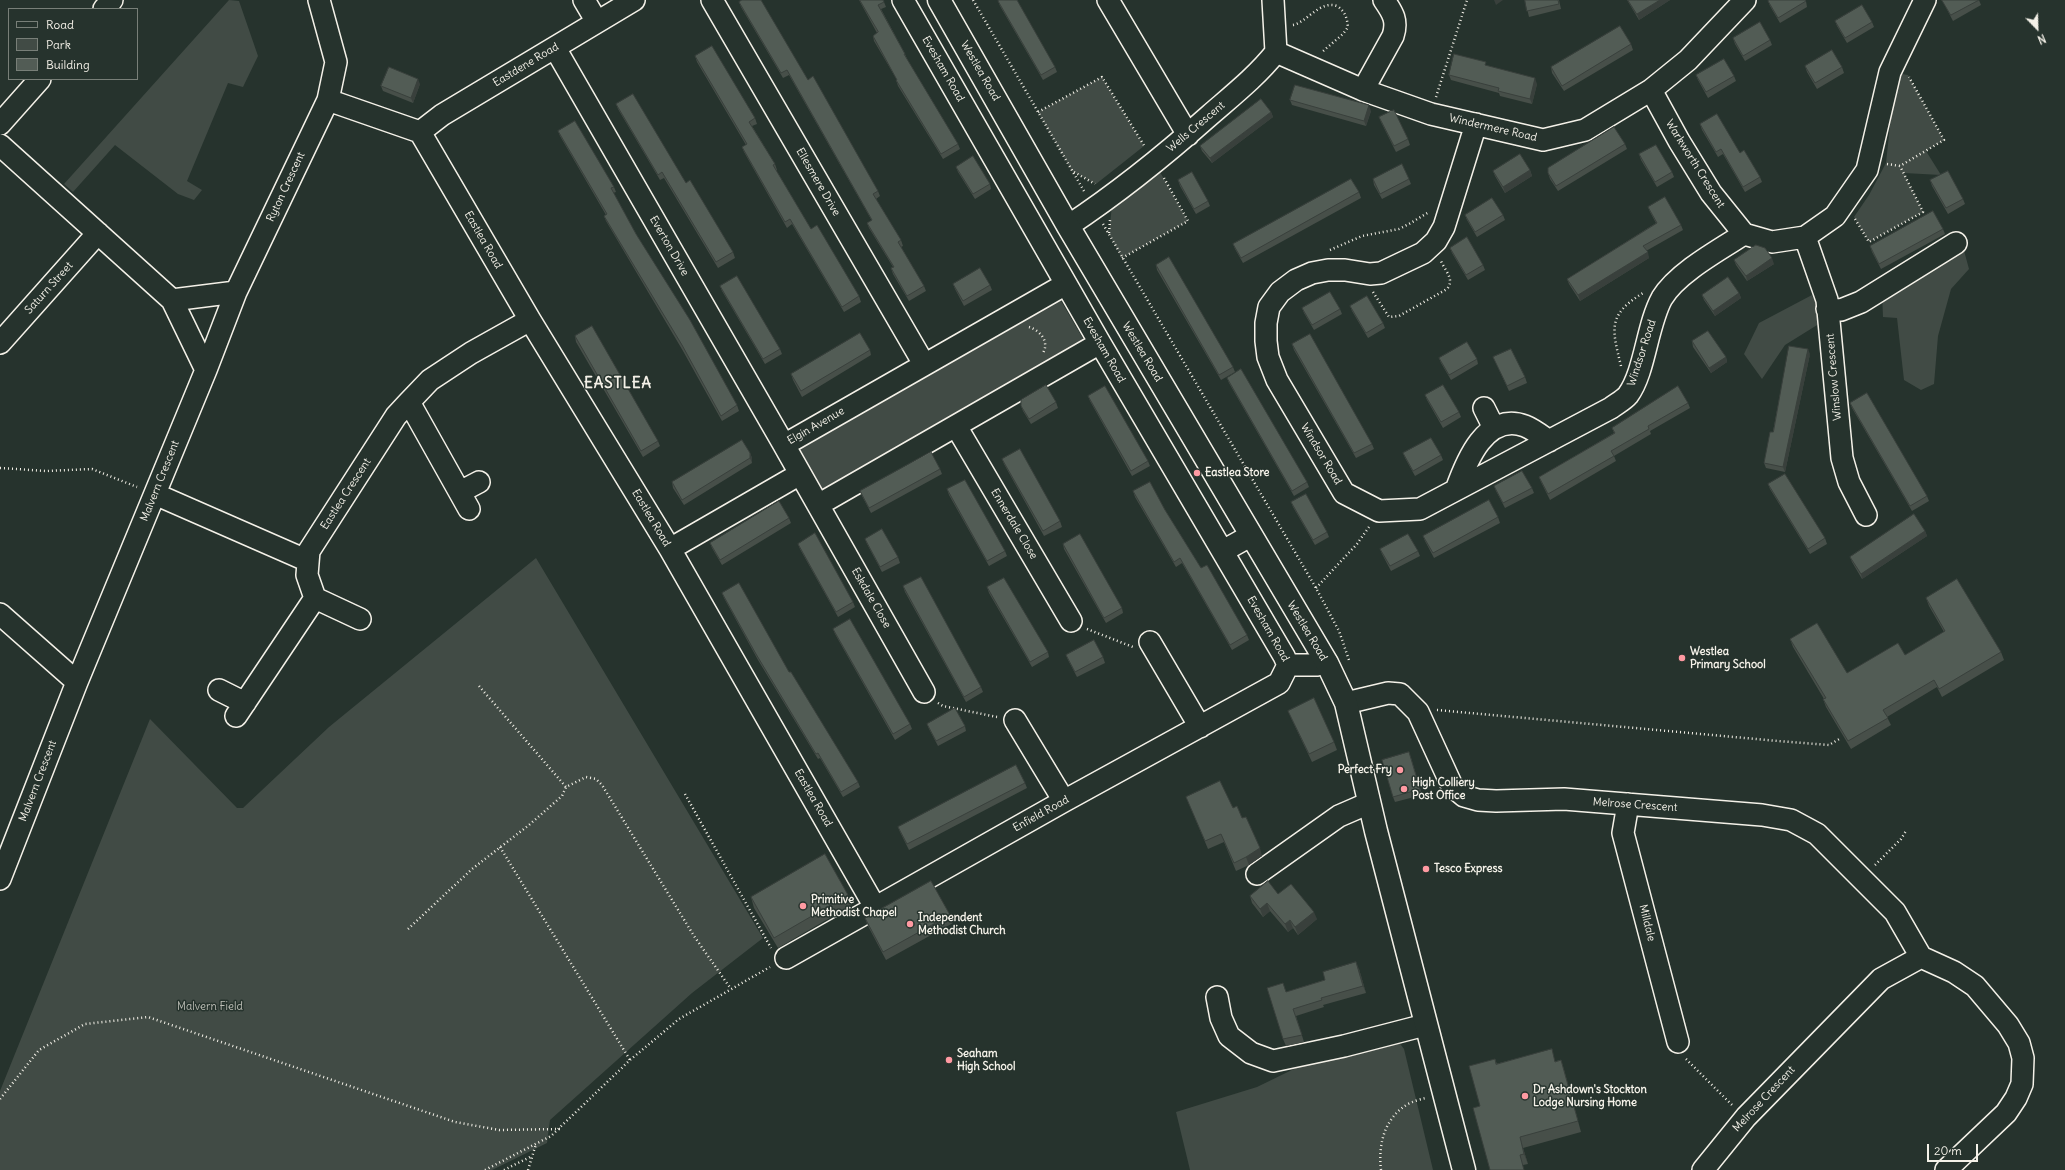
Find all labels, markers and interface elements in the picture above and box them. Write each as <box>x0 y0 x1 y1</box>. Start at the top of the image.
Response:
legend <box>8 8 138 80</box>
north arrow <box>2017 8 2057 48</box>
text: Road <box>46 17 74 32</box>
text: N <box>2035 31 2048 47</box>
street label: Evesham Road <box>919 34 967 104</box>
text: Park <box>46 37 71 52</box>
street label: Westlea Road <box>957 39 1003 103</box>
street label: Eastdene Road <box>491 40 561 90</box>
text: Building <box>46 57 90 72</box>
street label: Wells Crescent <box>1164 99 1228 155</box>
street label: Windermere Road <box>1448 111 1538 145</box>
street label: Warkworth Crescent <box>1662 117 1728 211</box>
street label: Ellesmere Drive <box>793 146 843 218</box>
street label: Ryton Crescent <box>264 150 308 224</box>
street label: Eastlea Road <box>461 209 505 271</box>
street label: Everton Drive <box>647 214 691 278</box>
street label: Saturn Street <box>22 259 76 317</box>
street label: Evesham Road <box>1080 315 1128 385</box>
street label: Windsor Road <box>1625 318 1659 388</box>
street label: Westlea Road <box>1119 320 1165 384</box>
street label: Winslow Crescent <box>1824 333 1844 421</box>
district label: EASTLEA <box>584 375 652 393</box>
street label: Elgin Avenue <box>785 404 847 448</box>
street label: Windsor Road <box>1297 421 1345 487</box>
street label: Malvern Crescent <box>138 439 182 523</box>
street label: Eastlea Crescent <box>318 456 374 532</box>
place label: Eastlea Store <box>1205 466 1269 480</box>
marker: Eastlea Store <box>1192 468 1202 478</box>
street label: Ennerdale Close <box>988 486 1040 562</box>
street label: Eastlea Road <box>629 487 673 549</box>
street label: Eskdale Close <box>848 565 894 631</box>
street label: Evesham Road <box>1244 594 1292 664</box>
street label: Westlea Road <box>1284 599 1330 663</box>
place label: Westlea Primary School <box>1690 645 1766 671</box>
marker: Westlea Primary School <box>1677 653 1687 663</box>
street label: Malvern Crescent <box>16 739 60 823</box>
place label: Perfect Fry <box>1338 763 1392 777</box>
marker: Perfect Fry <box>1395 765 1405 775</box>
street label: Eastlea Road <box>791 767 835 829</box>
place label: High Colliery Post Office <box>1412 776 1475 802</box>
marker: High Colliery Post Office <box>1399 784 1409 794</box>
street label: Enfield Road <box>1011 793 1071 835</box>
street label: Melrose Crescent <box>1592 795 1678 815</box>
place label: Tesco Express <box>1434 862 1502 876</box>
marker: Tesco Express <box>1421 864 1431 874</box>
place label: Primitive Methodist Chapel <box>811 893 897 919</box>
marker: Primitive Methodist Chapel <box>798 901 808 911</box>
street label: Milldale <box>1636 903 1658 943</box>
place label: Independent Methodist Church <box>918 911 1006 937</box>
marker: Independent Methodist Church <box>905 919 915 929</box>
park label: Malvern Field <box>177 1000 243 1014</box>
place label: Seaham High School <box>957 1047 1015 1073</box>
marker: Seaham High School <box>944 1055 954 1065</box>
street label: Melrose Crescent <box>1730 1063 1798 1135</box>
place label: Dr Ashdown's Stockton Lodge Nursing Home <box>1533 1083 1647 1109</box>
marker: Dr Ashdown's Stockton Lodge Nursing Home <box>1520 1091 1530 1101</box>
scale bar <box>1929 1136 1980 1162</box>
text: 20 m <box>1934 1143 1962 1158</box>

